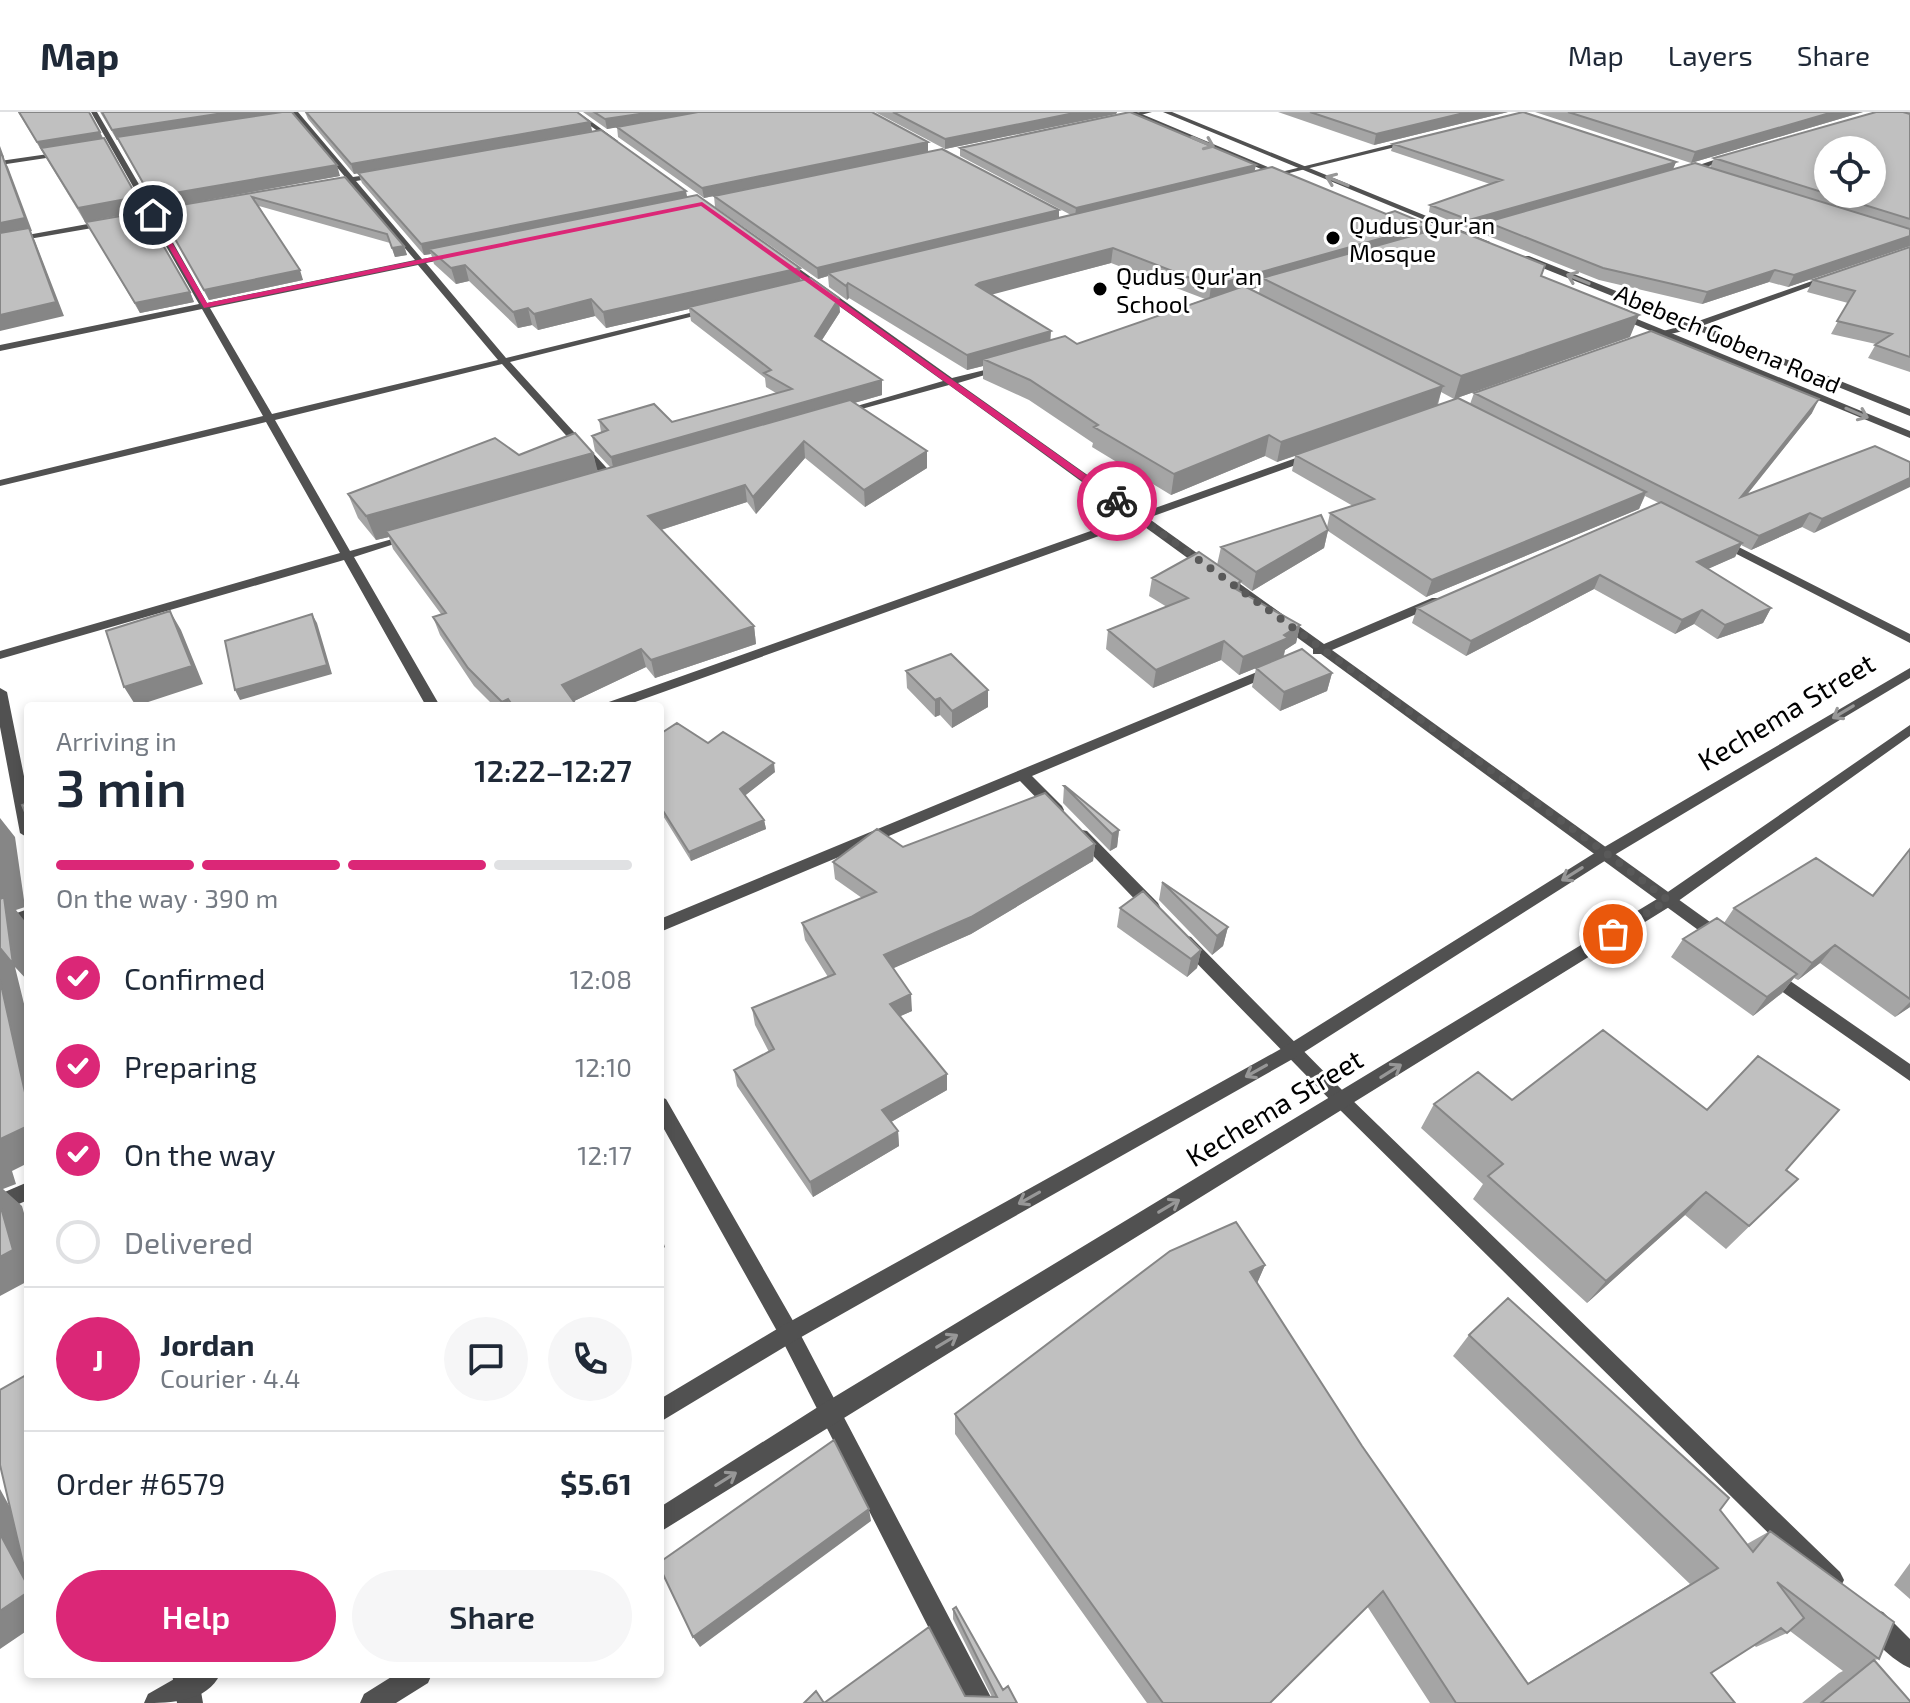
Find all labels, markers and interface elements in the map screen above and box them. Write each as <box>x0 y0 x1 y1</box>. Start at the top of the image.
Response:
text: Map <box>40 32 119 78</box>
text: Map <box>1568 38 1624 72</box>
text: Layers <box>1668 38 1753 72</box>
text: Share <box>1797 38 1870 72</box>
one-way arrow <box>1190 136 1215 150</box>
map controls <box>1814 136 1886 208</box>
button: locate <box>1814 136 1886 208</box>
one-way arrow <box>1325 173 1350 187</box>
pin <box>119 181 187 249</box>
icon: home <box>131 193 175 237</box>
place label: Qudus Qur'an Mosque <box>1349 210 1495 267</box>
marker: Qudus Qur'an Mosque <box>1324 229 1342 247</box>
place label: Qudus Qur'an School <box>1116 261 1262 318</box>
one-way arrow <box>1566 271 1591 285</box>
street label: Abebech Gobena Road <box>1611 277 1845 399</box>
marker: Qudus Qur'an School <box>1091 280 1109 298</box>
one-way arrow <box>1844 407 1869 422</box>
courier <box>1077 461 1157 541</box>
icon: bike <box>1095 479 1139 523</box>
street label: Kechema Street <box>1691 645 1881 777</box>
one-way arrow <box>1832 704 1855 720</box>
text: Arriving in <box>56 725 177 756</box>
text: 12:22–12:27 <box>474 752 632 788</box>
text: 3 min <box>56 755 187 817</box>
one-way arrow <box>1561 866 1583 883</box>
text: On the way · 390 m <box>56 882 278 913</box>
pin <box>1579 900 1647 968</box>
icon: bag <box>1591 912 1635 956</box>
icon: check <box>56 956 100 1000</box>
text: Confirmed <box>124 960 265 996</box>
text: 12:08 <box>569 963 632 994</box>
street label: Kechema Street <box>1179 1041 1369 1173</box>
icon: check <box>56 1044 100 1088</box>
text: Preparing <box>124 1048 257 1084</box>
text: 12:10 <box>575 1051 632 1082</box>
one-way arrow <box>1245 1063 1268 1079</box>
one-way arrow <box>1379 1063 1402 1079</box>
icon: check <box>56 1132 100 1176</box>
text: On the way <box>124 1136 276 1172</box>
text: 12:17 <box>577 1139 632 1170</box>
one-way arrow <box>1018 1190 1041 1206</box>
one-way arrow <box>1157 1198 1180 1214</box>
text: Delivered <box>124 1224 253 1260</box>
button: chat <box>444 1317 528 1401</box>
button: phone <box>548 1317 632 1401</box>
text: Jordan <box>160 1326 255 1362</box>
one-way arrow <box>935 1333 958 1349</box>
text: J <box>92 1341 104 1377</box>
text: Courier · 4.4 <box>160 1362 301 1393</box>
text: Order #6579 <box>56 1465 225 1501</box>
text: $5.61 <box>560 1465 632 1501</box>
one-way arrow <box>714 1470 737 1486</box>
button: Help <box>56 1570 336 1662</box>
button: Share <box>352 1570 632 1662</box>

